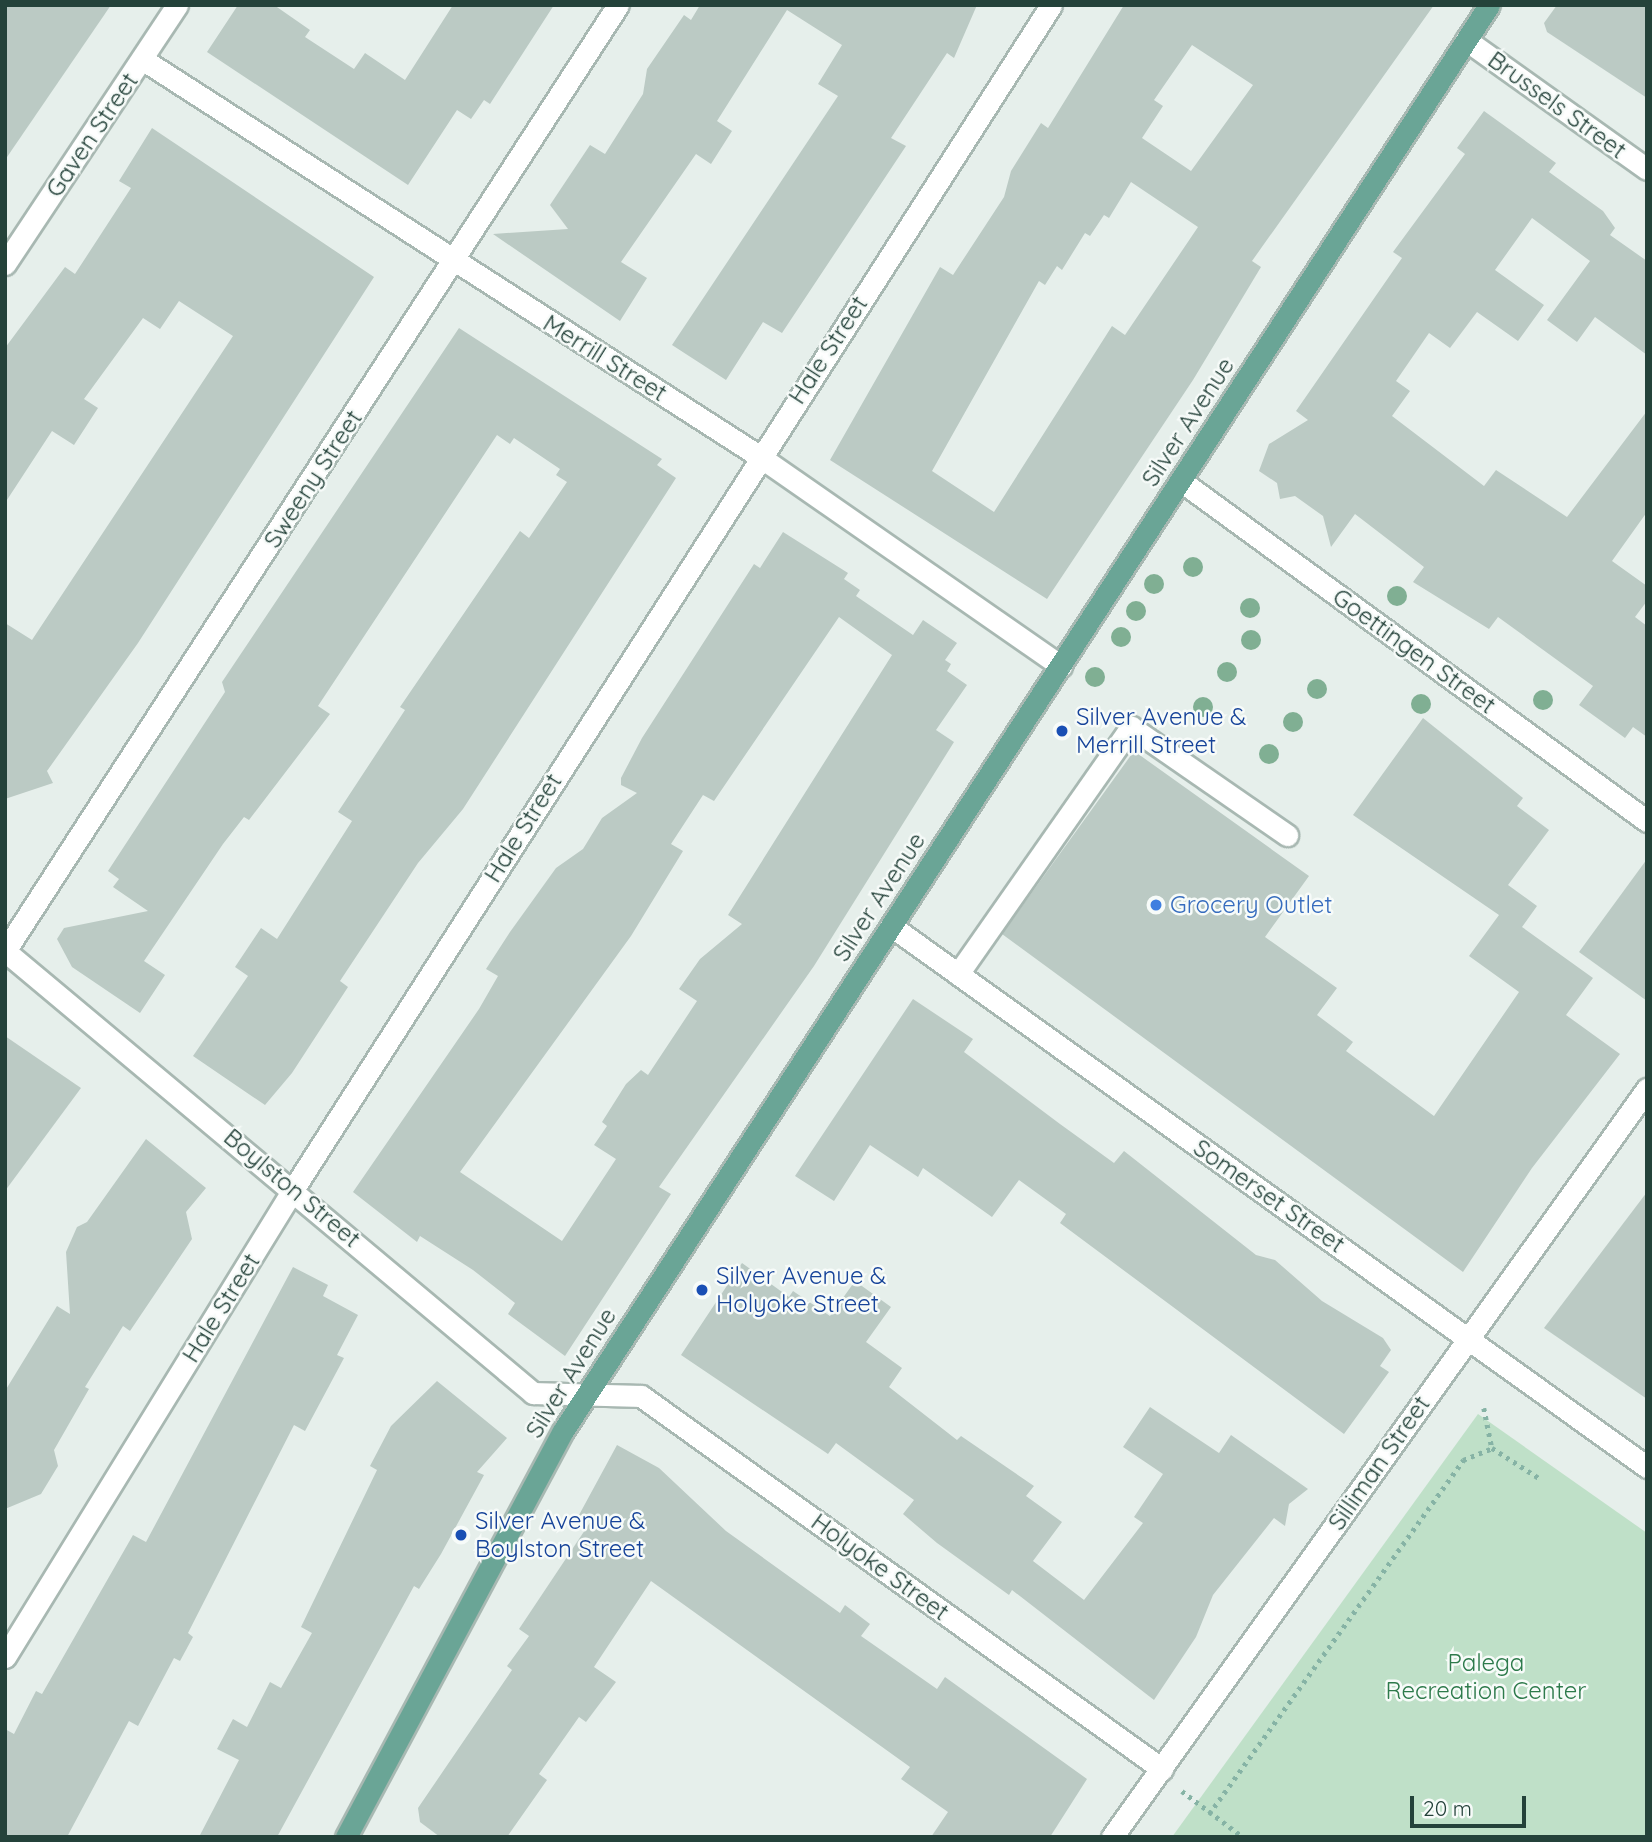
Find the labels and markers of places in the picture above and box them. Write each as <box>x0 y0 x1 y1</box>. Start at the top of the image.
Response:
place label: Silver Avenue & Merrill Street <box>1076 703 1246 759</box>
marker: Silver Avenue & Merrill Street <box>1054 723 1070 739</box>
place label: Grocery Outlet <box>1170 891 1332 919</box>
marker: Grocery Outlet <box>1148 897 1164 913</box>
place label: Silver Avenue & Holyoke Street <box>716 1262 886 1318</box>
marker: Silver Avenue & Holyoke Street <box>694 1282 710 1298</box>
place label: Silver Avenue & Boylston Street <box>475 1507 645 1563</box>
marker: Silver Avenue & Boylston Street <box>453 1527 469 1543</box>

